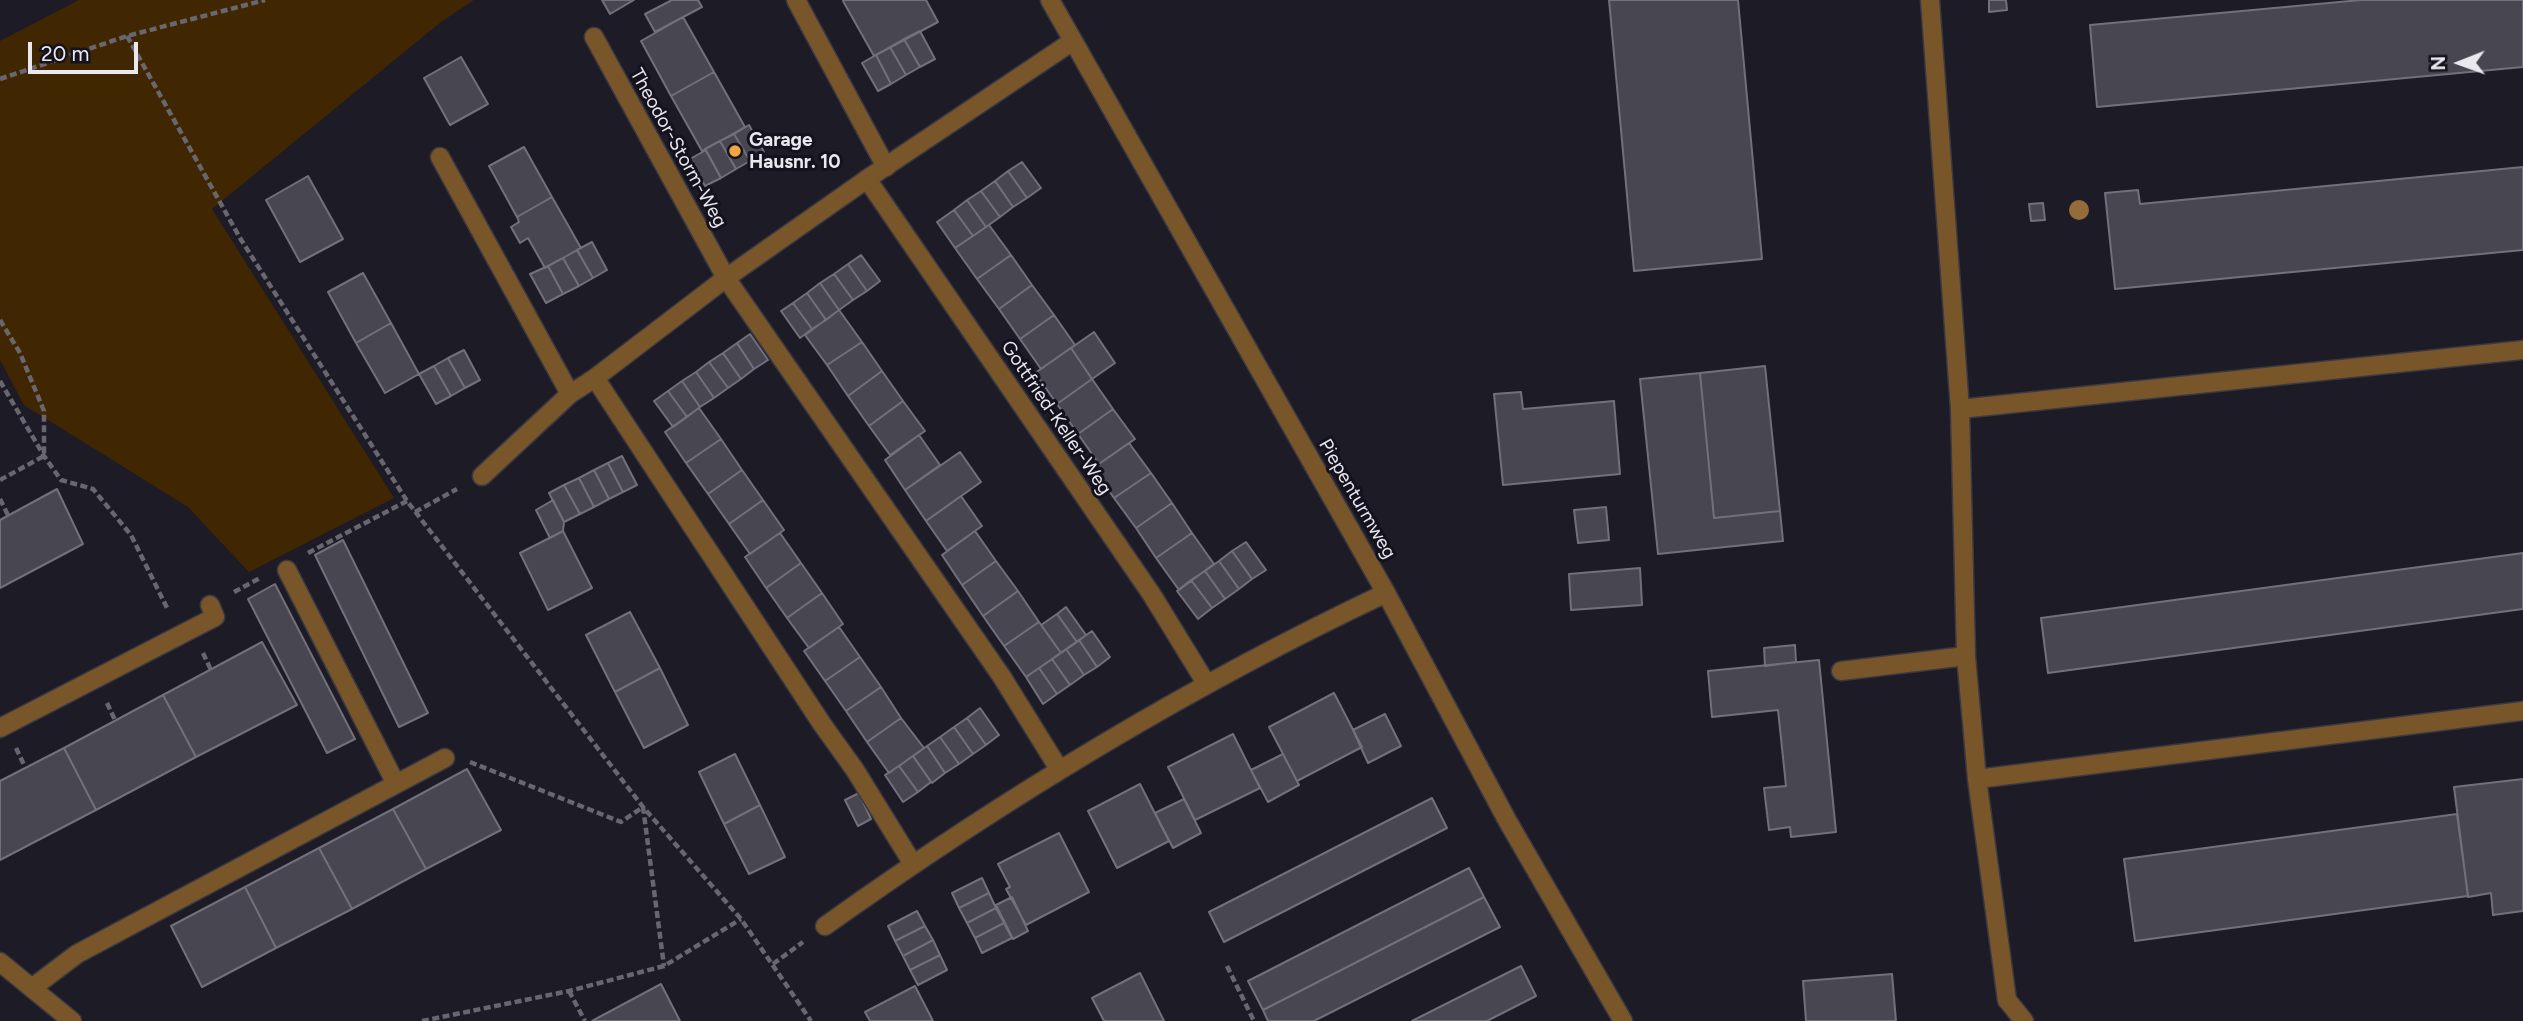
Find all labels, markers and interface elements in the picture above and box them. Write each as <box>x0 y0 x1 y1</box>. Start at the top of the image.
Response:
scale bar <box>32 28 142 72</box>
north arrow <box>2425 28 2495 98</box>
text: 20 m <box>41 41 89 66</box>
text: N <box>2427 56 2450 71</box>
street label: Theodor-Storm-Weg <box>625 64 731 232</box>
place label: Garage Hausnr. 10 <box>749 129 841 173</box>
marker: Garage Hausnr. 10 <box>727 143 743 159</box>
street label: Gottfried-Keller-Weg <box>996 337 1116 499</box>
street label: Piepenturmweg <box>1314 435 1400 563</box>

